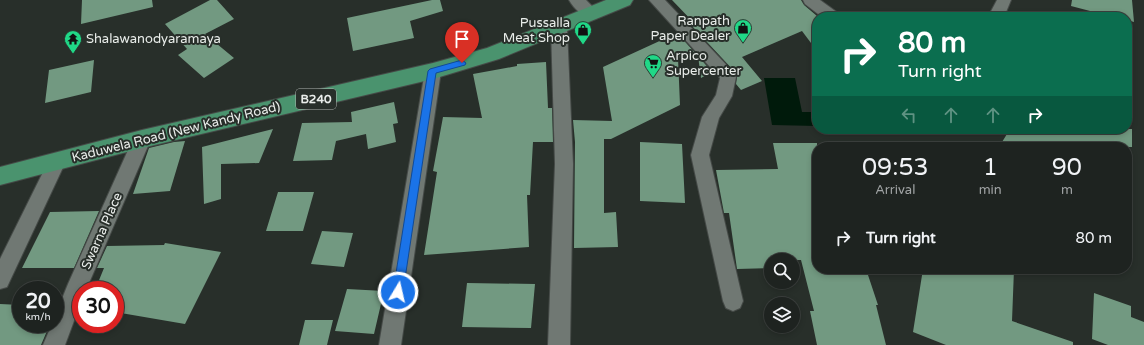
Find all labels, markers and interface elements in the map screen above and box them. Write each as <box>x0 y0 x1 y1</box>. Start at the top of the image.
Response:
place label: Ranpath Paper Dealer <box>651 13 730 44</box>
place label: Pussalla Meat Shop <box>503 15 570 46</box>
shop icon: Ranpath Paper Dealer <box>733 18 753 43</box>
shop icon: Pussalla Meat Shop <box>573 20 593 45</box>
pin <box>445 22 479 63</box>
text: 80 m <box>898 26 966 60</box>
icon: arrive <box>451 28 473 50</box>
icon: right <box>832 28 884 80</box>
temple icon: Shalawanodyaramaya <box>63 29 83 54</box>
place label: Shalawanodyaramaya <box>86 31 221 47</box>
place label: Arpico Supercenter <box>666 48 741 79</box>
supermarket icon: Arpico Supercenter <box>643 53 663 78</box>
text: Turn right <box>898 60 982 82</box>
road number: B240 <box>296 89 336 109</box>
street label: Kaduwela Road (New Kandy Road) <box>70 98 282 166</box>
icon: left <box>898 104 920 126</box>
icon: ahead <box>940 104 962 126</box>
icon: ahead <box>982 104 1004 126</box>
icon: right <box>1024 104 1046 126</box>
text: 09:53 <box>862 153 929 182</box>
text: 1 <box>983 153 998 182</box>
text: 90 <box>1052 153 1082 182</box>
text: Arrival <box>875 182 915 198</box>
text: min <box>979 182 1002 198</box>
text: m <box>1061 182 1073 198</box>
street label: Swarna Place <box>78 190 126 272</box>
icon: right <box>832 227 854 249</box>
text: Turn right <box>866 229 936 247</box>
text: 80 m <box>1075 229 1112 247</box>
map controls <box>764 253 800 333</box>
button: search <box>764 253 800 289</box>
position arrow <box>377 271 419 313</box>
speed limit sign: 30 <box>72 281 124 333</box>
text: 20 <box>25 290 51 314</box>
button: layers <box>764 297 800 333</box>
text: km/h <box>25 311 51 323</box>

